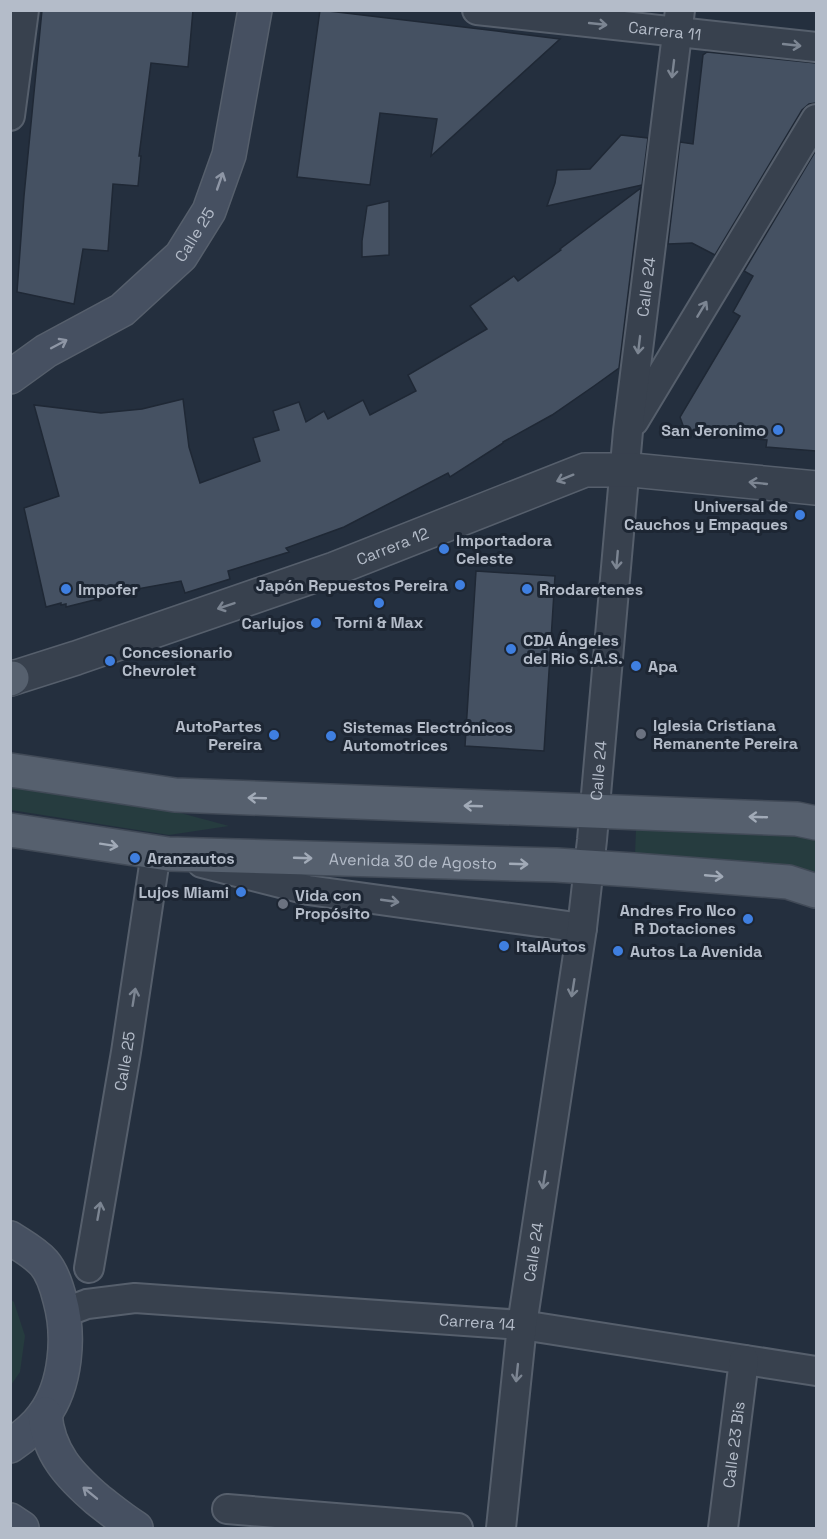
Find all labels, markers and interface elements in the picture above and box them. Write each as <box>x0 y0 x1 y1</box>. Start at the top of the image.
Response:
street label: Carrera 11 <box>627 16 702 45</box>
one-way arrow <box>588 19 607 30</box>
one-way arrow <box>781 40 801 51</box>
one-way arrow <box>668 58 679 78</box>
one-way arrow <box>215 172 226 191</box>
street label: Calle 25 <box>170 203 219 266</box>
street label: Calle 24 <box>632 256 660 318</box>
one-way arrow <box>696 301 708 318</box>
one-way arrow <box>633 335 644 355</box>
one-way arrow <box>49 338 67 349</box>
place label: San Jeronimo <box>661 420 766 441</box>
marker: San Jeronimo <box>771 423 785 437</box>
one-way arrow <box>557 473 575 484</box>
one-way arrow <box>749 477 769 488</box>
place label: Universal de Cauchos y Empaques <box>624 496 788 535</box>
marker: Universal de Cauchos y Empaques <box>793 508 807 522</box>
street label: Carrera 12 <box>353 522 432 570</box>
place label: Importadora Celeste <box>456 530 552 569</box>
marker: Importadora Celeste <box>437 542 451 556</box>
one-way arrow <box>611 550 622 570</box>
place label: Japón Repuestos Pereira <box>256 575 448 596</box>
marker: Japón Repuestos Pereira <box>453 578 467 592</box>
place label: Impofer <box>78 579 138 600</box>
place label: Rrodaretenes <box>539 579 643 600</box>
marker: Impofer <box>59 582 73 596</box>
marker: Rrodaretenes <box>520 582 534 596</box>
marker: Torni & Max <box>372 596 386 610</box>
one-way arrow <box>217 602 236 613</box>
place label: Torni & Max <box>335 612 424 633</box>
place label: Carlujos <box>242 613 304 634</box>
marker: Carlujos <box>309 616 323 630</box>
place label: CDA Ángeles del Rio S.A.S. <box>523 630 623 669</box>
place label: Concesionario Chevrolet <box>122 642 233 681</box>
marker: CDA Ángeles del Rio S.A.S. <box>504 642 518 656</box>
marker: Concesionario Chevrolet <box>103 654 117 668</box>
place label: Apa <box>648 656 678 677</box>
marker: Apa <box>629 659 643 673</box>
place label: Iglesia Cristiana Remanente Pereira <box>653 715 798 754</box>
place label: AutoPartes Pereira <box>175 716 262 755</box>
place label: Sistemas Electrónicos Automotrices <box>343 717 513 756</box>
marker: Iglesia Cristiana Remanente Pereira <box>634 727 648 741</box>
marker: AutoPartes Pereira <box>267 728 281 742</box>
marker: Sistemas Electrónicos Automotrices <box>324 729 338 743</box>
street label: Calle 24 <box>585 740 611 801</box>
one-way arrow <box>248 792 268 804</box>
one-way arrow <box>464 801 484 812</box>
one-way arrow <box>749 812 769 823</box>
one-way arrow <box>99 840 118 851</box>
place label: Aranzautos <box>147 848 235 869</box>
street label: Avenida 30 de Agosto <box>329 848 497 874</box>
marker: Aranzautos <box>128 851 142 865</box>
one-way arrow <box>293 852 313 864</box>
one-way arrow <box>509 858 529 870</box>
one-way arrow <box>703 871 723 882</box>
place label: Lujos Miami <box>138 882 229 903</box>
marker: Lujos Miami <box>234 885 248 899</box>
place label: Vida con Propósito <box>295 885 370 924</box>
one-way arrow <box>379 895 399 906</box>
marker: Vida con Propósito <box>276 897 290 911</box>
place label: Andres Fro Nco R Dotaciones <box>620 900 736 939</box>
marker: Andres Fro Nco R Dotaciones <box>741 912 755 926</box>
place label: ItalAutos <box>516 936 586 957</box>
marker: ItalAutos <box>497 939 511 953</box>
place label: Autos La Avenida <box>630 941 762 962</box>
marker: Autos La Avenida <box>611 944 625 958</box>
one-way arrow <box>568 977 579 997</box>
one-way arrow <box>128 988 139 1008</box>
street label: Calle 25 <box>109 1030 139 1092</box>
one-way arrow <box>538 1170 549 1190</box>
one-way arrow <box>93 1201 104 1221</box>
street label: Calle 24 <box>518 1221 548 1283</box>
street label: Carrera 14 <box>438 1309 516 1335</box>
one-way arrow <box>511 1363 522 1383</box>
street label: Calle 23 Bis <box>718 1400 749 1489</box>
one-way arrow <box>82 1487 98 1500</box>

